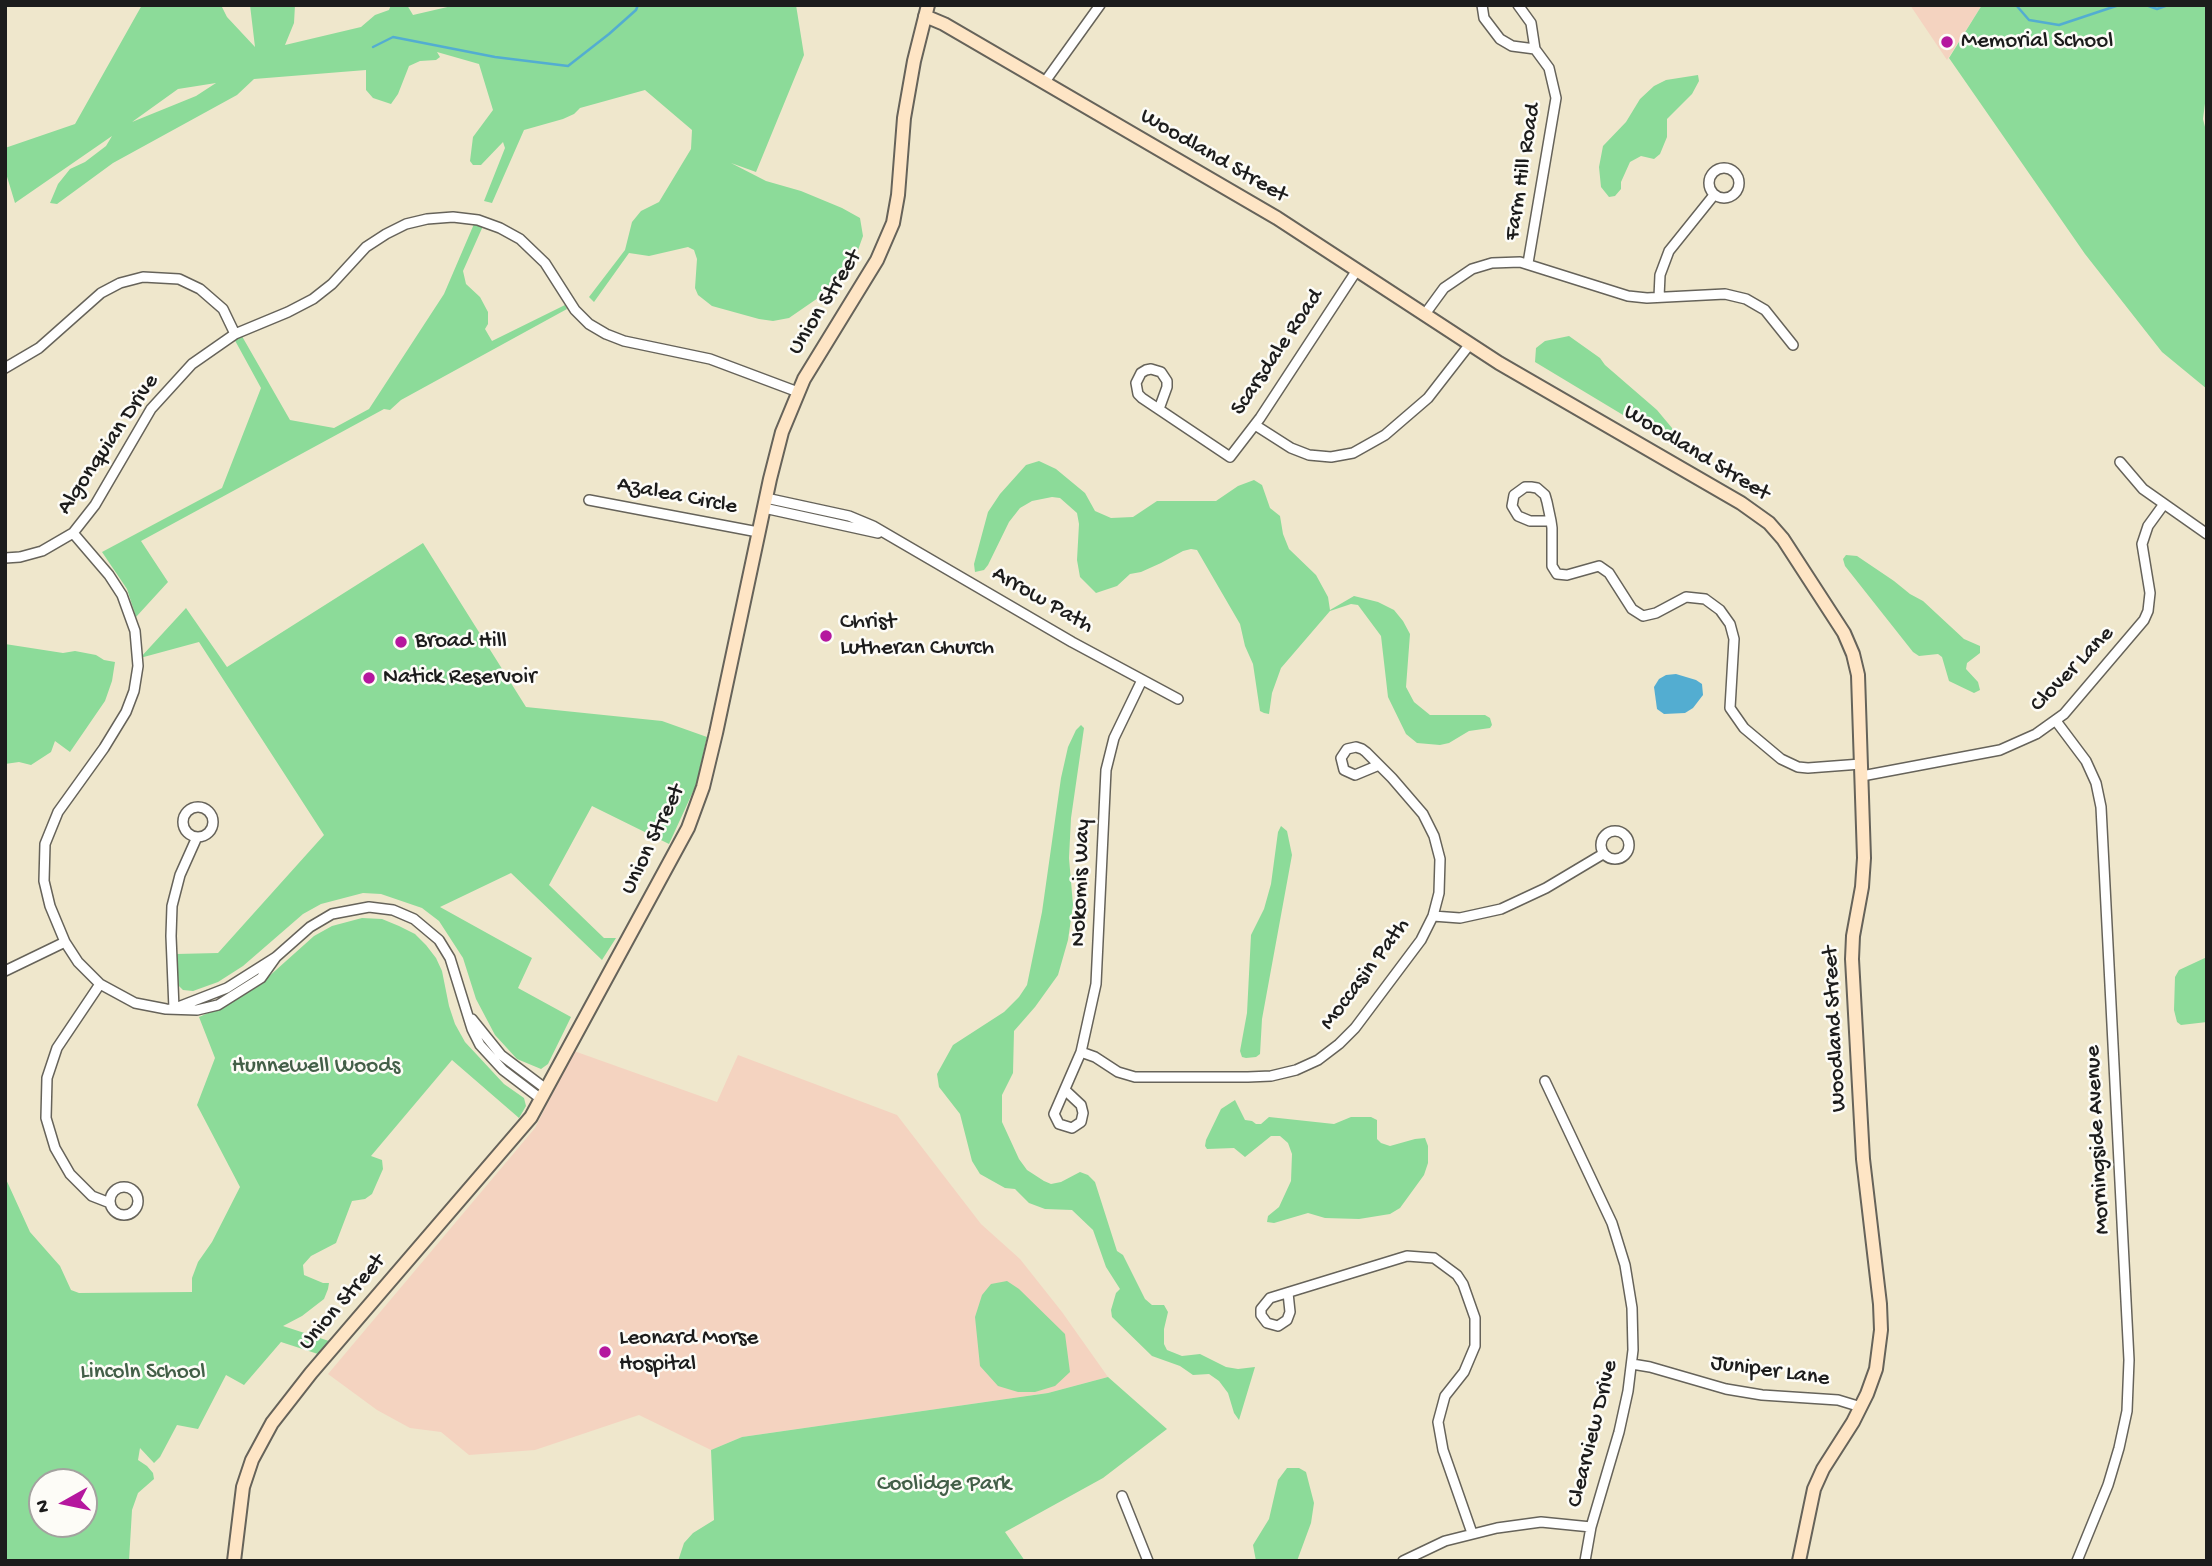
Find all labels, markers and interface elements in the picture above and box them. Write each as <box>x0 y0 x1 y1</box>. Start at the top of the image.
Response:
place label: Memorial School <box>1961 28 2113 56</box>
marker: Memorial School <box>1939 34 1955 50</box>
street label: Farm Hill Road <box>1500 101 1548 243</box>
street label: Woodland Street <box>1134 104 1292 210</box>
street label: Union Street <box>783 245 869 361</box>
street label: Scarsdale Road <box>1226 284 1330 422</box>
street label: Algonquian Drive <box>52 370 166 520</box>
street label: Woodland Street <box>1618 399 1774 509</box>
street label: Azalea Circle <box>615 472 739 522</box>
street label: Arrow Path <box>986 561 1098 641</box>
place label: Christ Lutheran Church <box>840 609 994 663</box>
street label: Clover Lane <box>2025 621 2121 719</box>
place label: Broad Hill <box>415 628 507 656</box>
marker: Christ Lutheran Church <box>818 628 834 644</box>
marker: Broad Hill <box>393 634 409 650</box>
place label: Natick Reservoir <box>383 664 536 692</box>
marker: Natick Reservoir <box>361 670 377 686</box>
street label: Union Street <box>616 781 692 899</box>
street label: Nokomis Way <box>1066 819 1098 947</box>
street label: Moccasin Path <box>1315 913 1417 1037</box>
street label: Woodland Street <box>1818 945 1854 1113</box>
street label: Morningside Avenue <box>2080 1045 2118 1235</box>
park label: Hunnewell Woods <box>232 1053 400 1081</box>
street label: Union Street <box>294 1249 392 1357</box>
place label: Leonard Morse Hospital <box>619 1325 758 1379</box>
marker: Leonard Morse Hospital <box>597 1344 613 1360</box>
street label: Juniper Lane <box>1709 1350 1831 1394</box>
street label: Clearview Drive <box>1562 1358 1626 1510</box>
park label: Lincoln School <box>80 1359 206 1387</box>
north arrow <box>28 1468 98 1538</box>
park label: Coolidge Park <box>877 1471 1011 1499</box>
text: N <box>31 1498 56 1514</box>

